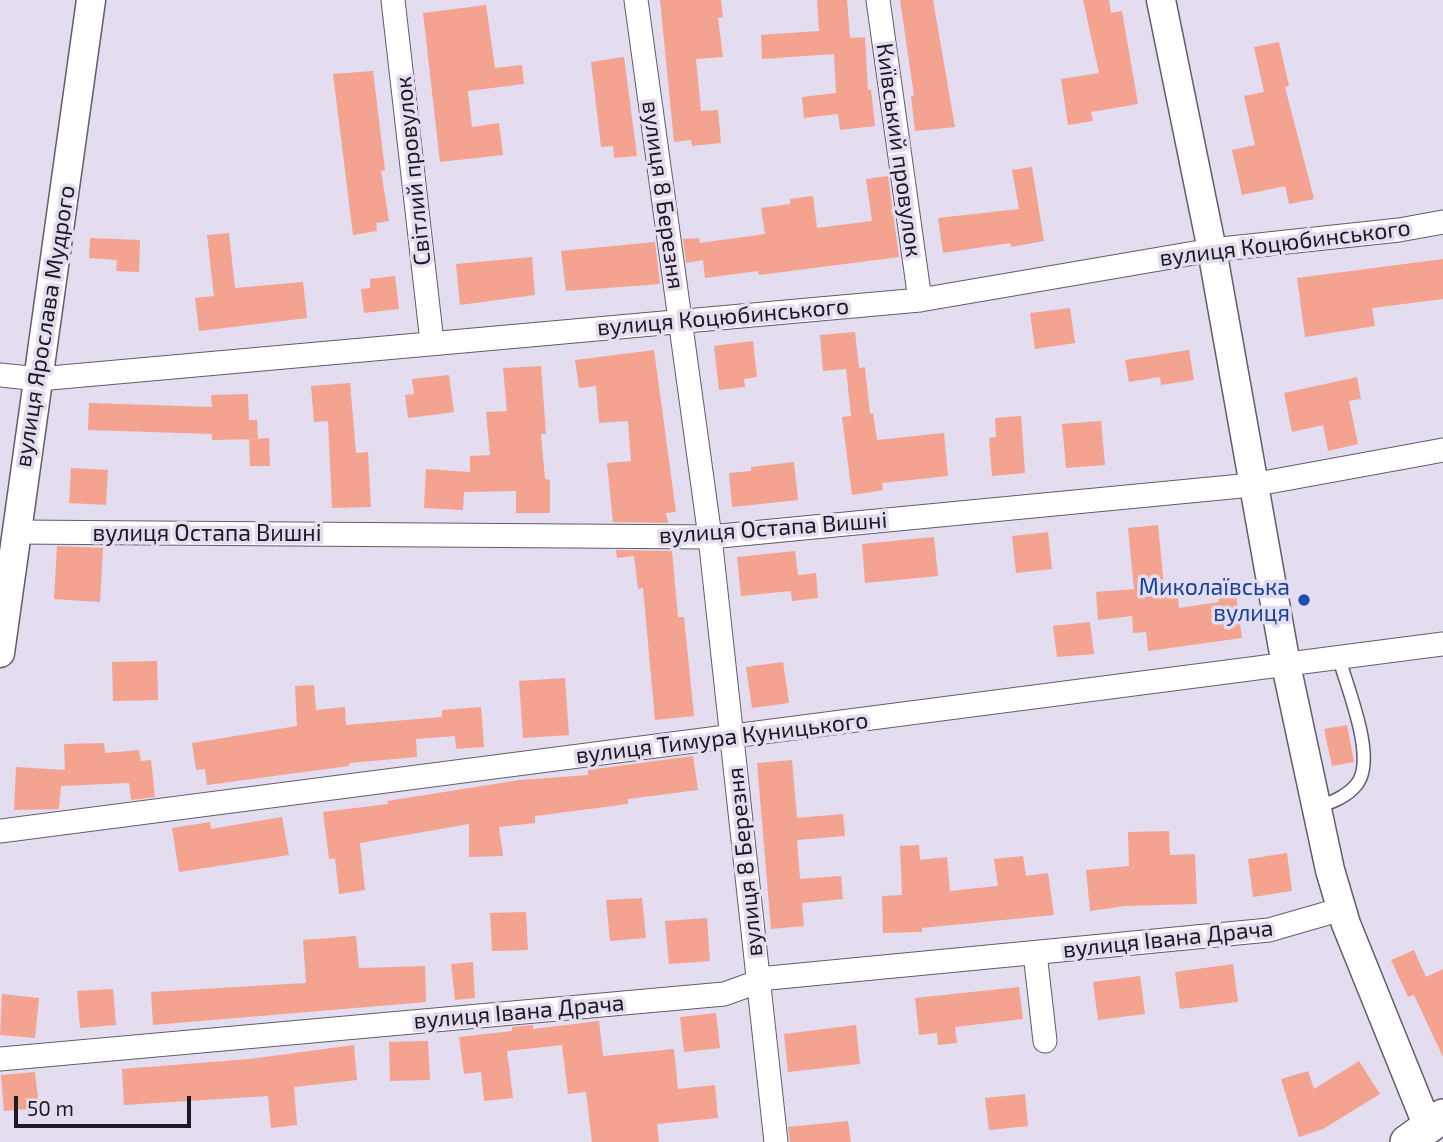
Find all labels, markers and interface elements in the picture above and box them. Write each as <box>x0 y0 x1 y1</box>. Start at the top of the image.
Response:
street label: Київський провулок <box>870 41 928 259</box>
street label: Світлий провулок <box>389 75 437 267</box>
street label: вулиця 8 Березня <box>636 99 690 291</box>
street label: вулиця Ярослава Мудрого <box>9 183 81 469</box>
street label: вулиця Коцюбинського <box>1158 214 1412 272</box>
street label: вулиця Коцюбинського <box>596 292 850 342</box>
street label: вулиця Остапа Вишні <box>658 506 888 550</box>
street label: вулиця Остапа Вишні <box>93 519 321 547</box>
place label: Миколаївська вулиця <box>1139 573 1290 627</box>
marker: Миколаївська вулиця <box>1296 592 1312 608</box>
street label: вулиця Тимура Куницького <box>574 706 870 770</box>
street label: вулиця 8 Березня <box>721 766 769 958</box>
street label: вулиця Івана Драча <box>1061 914 1275 964</box>
street label: вулиця Івана Драча <box>412 989 626 1035</box>
scale bar <box>18 1082 194 1126</box>
text: 50 m <box>27 1095 74 1120</box>

